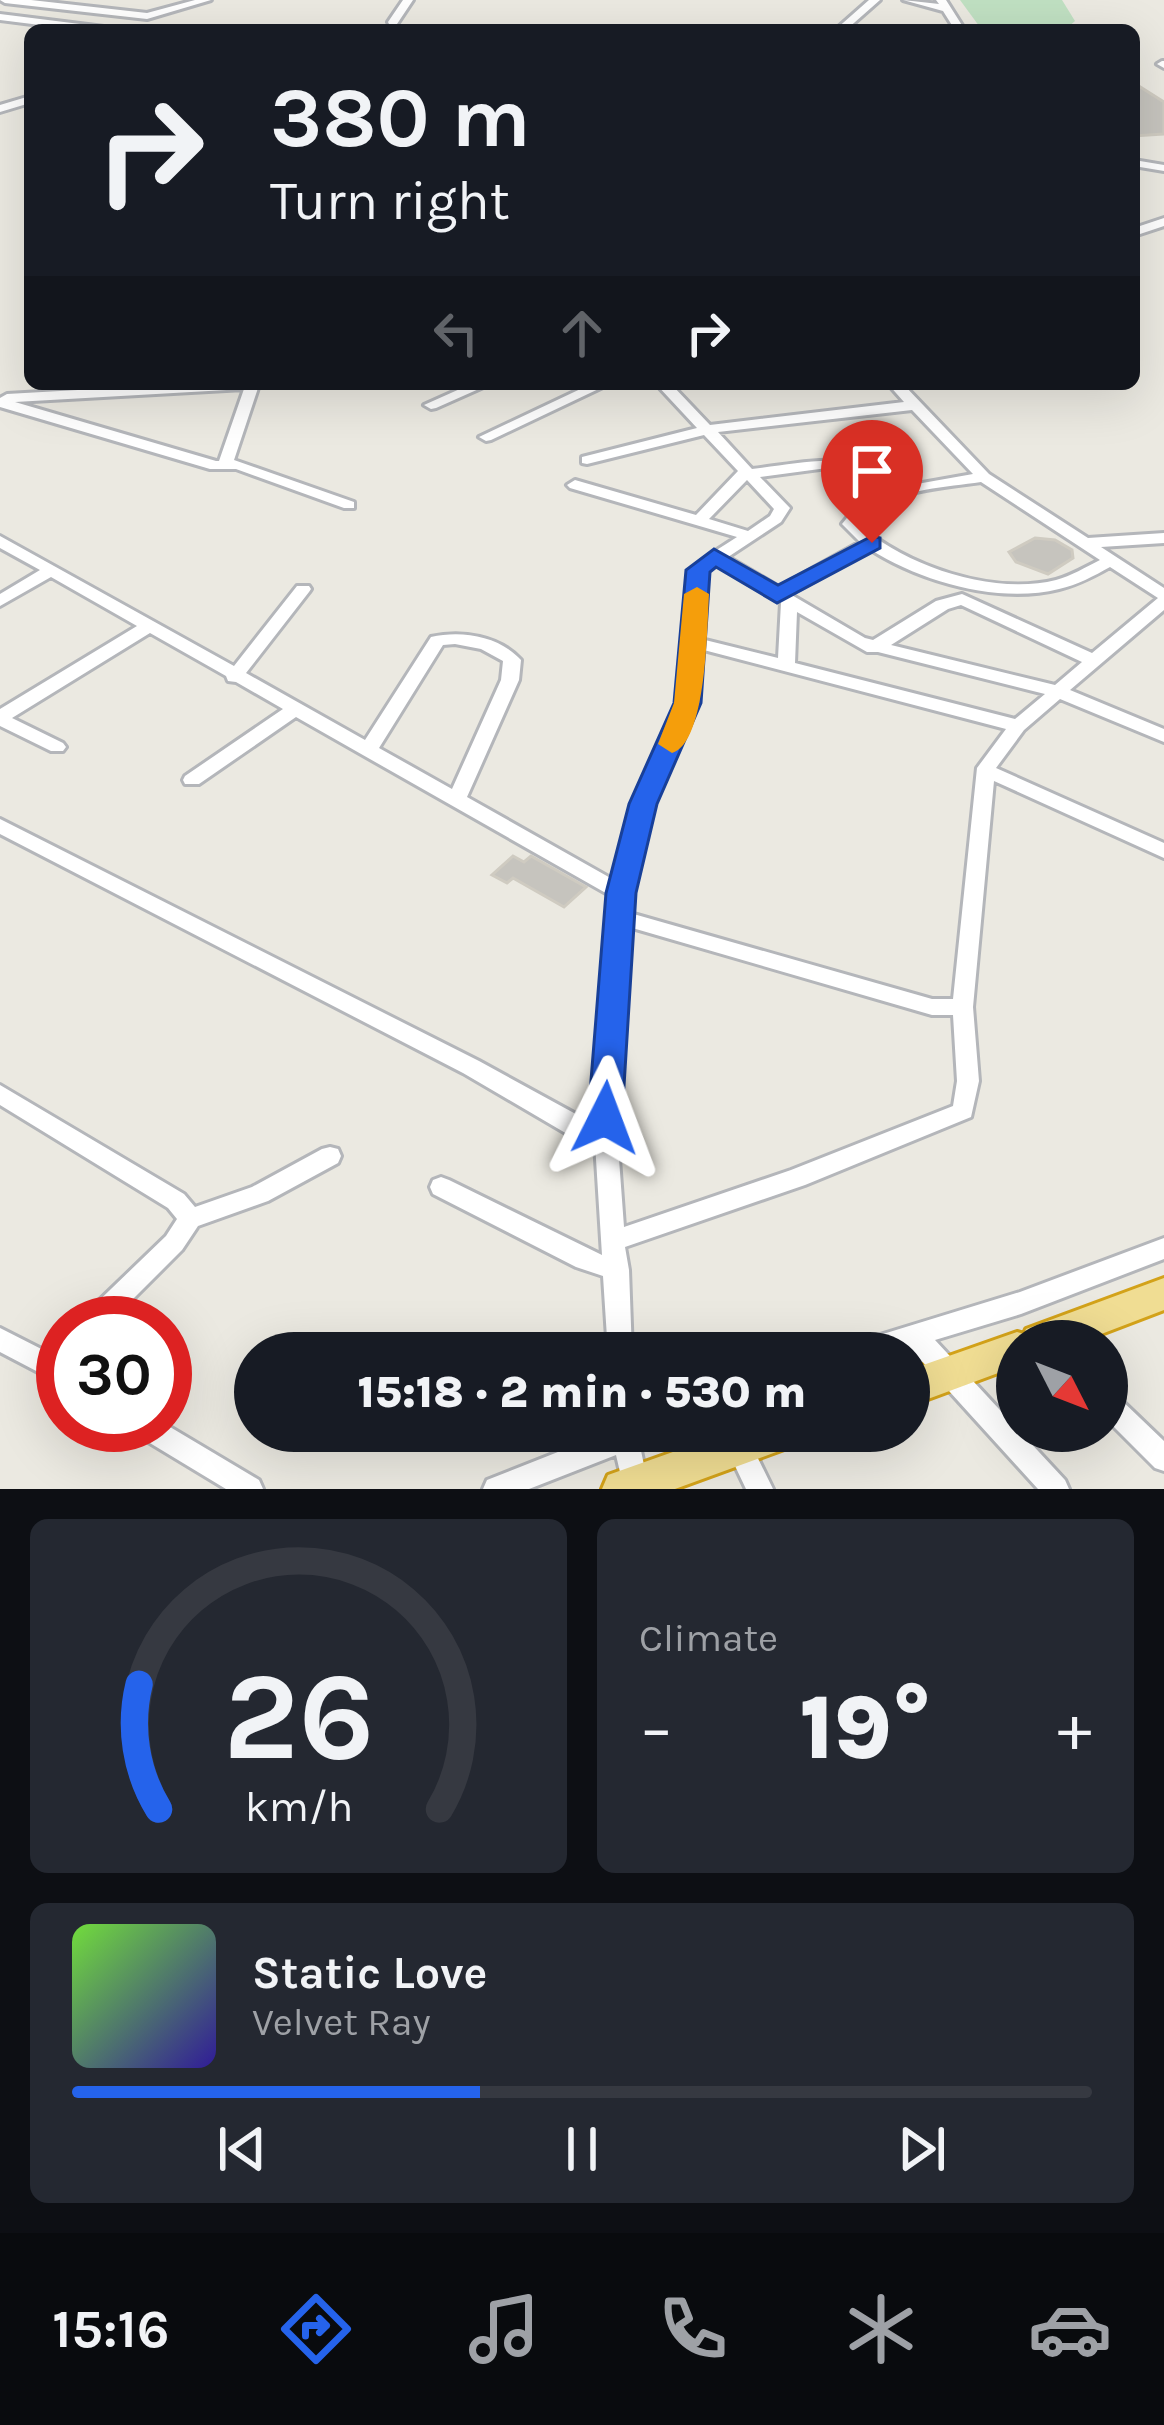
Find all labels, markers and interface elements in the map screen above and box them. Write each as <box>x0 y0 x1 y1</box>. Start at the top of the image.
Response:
text: 380 m <box>270 69 531 167</box>
icon: right <box>72 72 228 228</box>
text: Turn right <box>270 169 510 233</box>
icon: left <box>423 300 489 366</box>
icon: ahead <box>549 300 615 366</box>
icon: right <box>675 300 741 366</box>
pin <box>821 420 923 543</box>
icon: arrive <box>839 438 905 504</box>
position arrow <box>542 1055 668 1181</box>
speed limit sign: 30 <box>36 1296 192 1452</box>
north arrow <box>996 1320 1128 1452</box>
map controls <box>996 1320 1128 1452</box>
text: 15:18 · 2 min · 530 m <box>358 1366 806 1418</box>
text: Climate <box>639 1615 778 1661</box>
text: 26 <box>223 1644 374 1789</box>
text: 19° <box>800 1675 931 1781</box>
text: − <box>639 1689 674 1767</box>
text: + <box>1057 1689 1092 1767</box>
text: km/h <box>244 1782 353 1832</box>
text: Static Love <box>252 1947 487 1999</box>
text: Velvet Ray <box>252 1999 431 2045</box>
icon: previous <box>209 2116 275 2182</box>
icon: pause <box>549 2116 615 2182</box>
icon: next <box>889 2116 955 2182</box>
icon: directions <box>274 2287 358 2371</box>
icon: music <box>462 2287 546 2371</box>
icon: phone <box>651 2287 735 2371</box>
icon: climate <box>839 2287 923 2371</box>
icon: car <box>1028 2287 1112 2371</box>
text: 15:16 <box>52 2297 169 2361</box>

